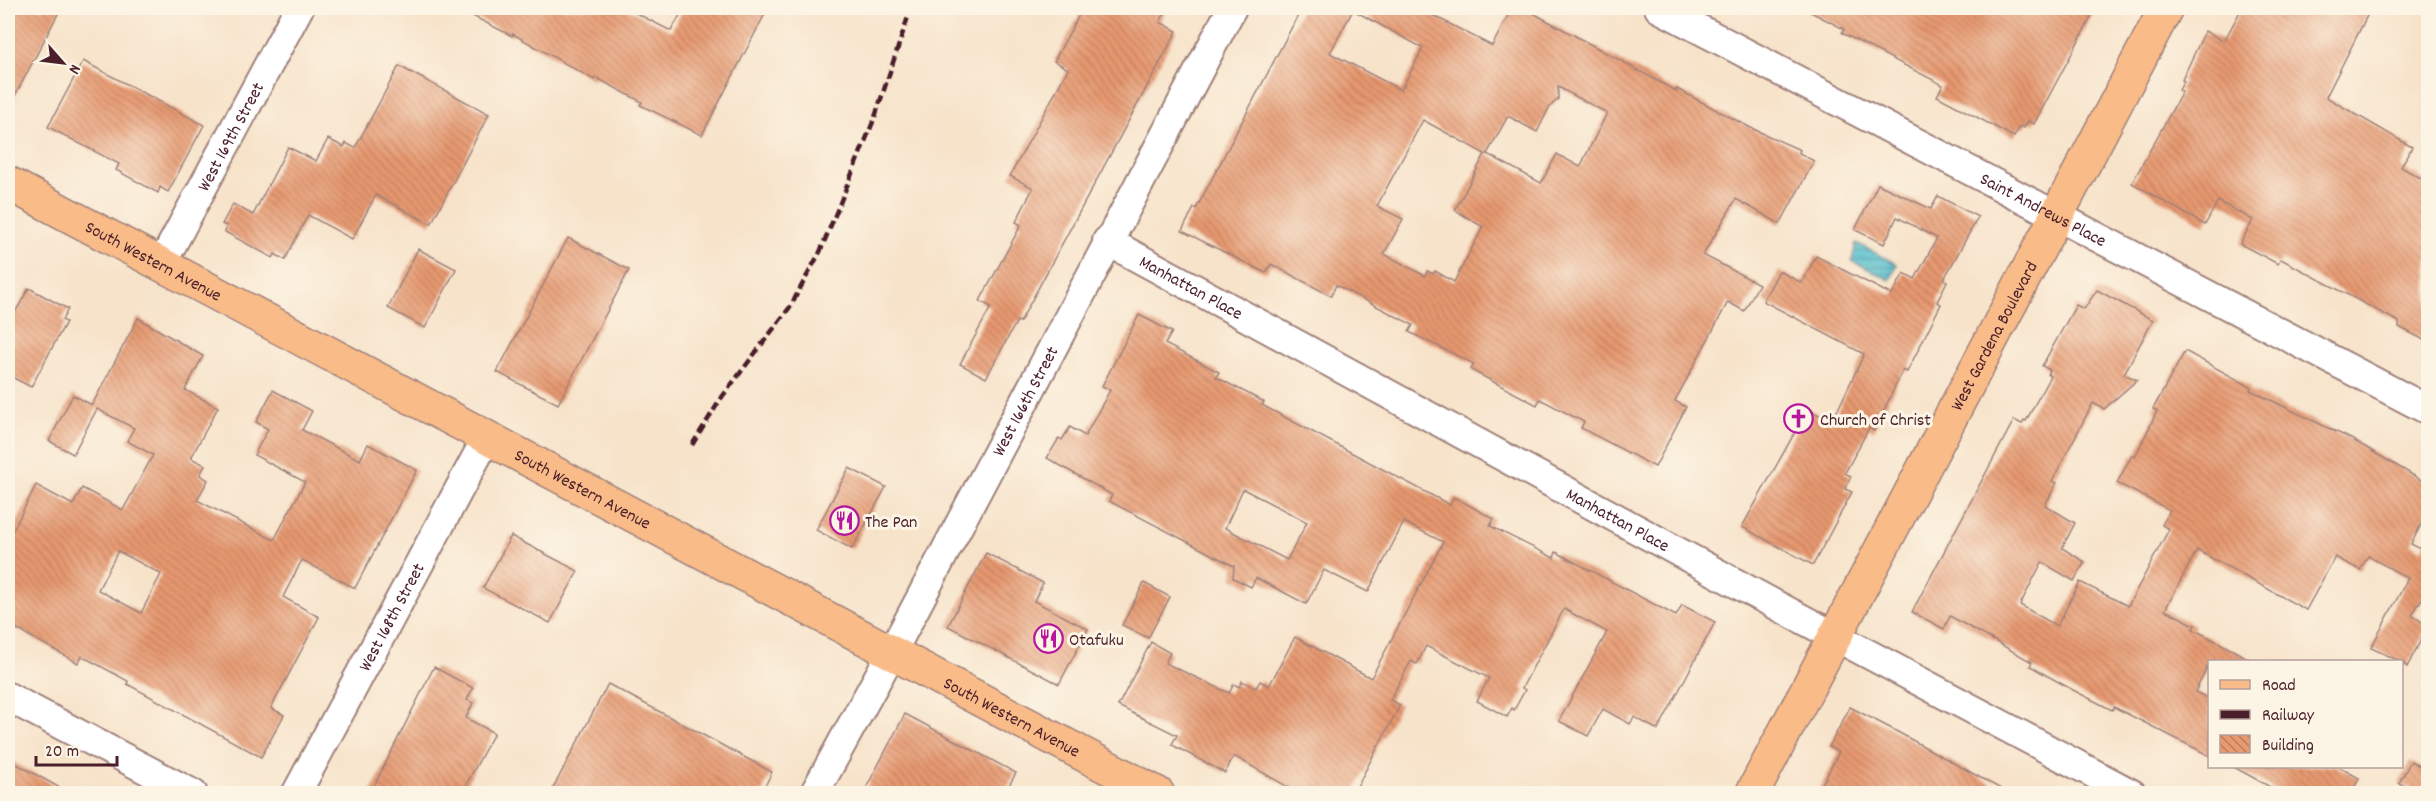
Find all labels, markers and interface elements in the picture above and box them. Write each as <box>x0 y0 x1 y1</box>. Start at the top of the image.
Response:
north arrow <box>33 33 93 93</box>
text: N <box>62 60 86 78</box>
street label: West 169th Street <box>193 78 272 197</box>
street label: Saint Andrews Place <box>1975 168 2110 255</box>
street label: South Western Avenue <box>80 216 225 309</box>
street label: Manhattan Place <box>1134 251 1246 327</box>
street label: West Gardena Boulevard <box>1946 258 2045 416</box>
street label: West 166th Street <box>988 342 1066 461</box>
church icon: Church of Christ <box>1783 403 1815 435</box>
place label: Church of Christ <box>1820 409 1931 434</box>
street label: South Western Avenue <box>509 444 655 537</box>
street label: Manhattan Place <box>1561 483 1673 560</box>
restaurant icon: The Pan <box>828 505 860 537</box>
place label: The Pan <box>865 511 917 536</box>
street label: West 168th Street <box>354 559 432 677</box>
restaurant icon: Otafuku <box>1032 623 1064 655</box>
place label: Otafuku <box>1069 629 1124 654</box>
legend <box>2208 660 2403 768</box>
street label: South Western Avenue <box>938 672 1084 765</box>
text: Road <box>2262 674 2296 699</box>
text: Railway <box>2262 704 2315 729</box>
scale bar <box>36 729 117 767</box>
text: Building <box>2262 734 2314 759</box>
text: 20 m <box>45 740 79 765</box>

